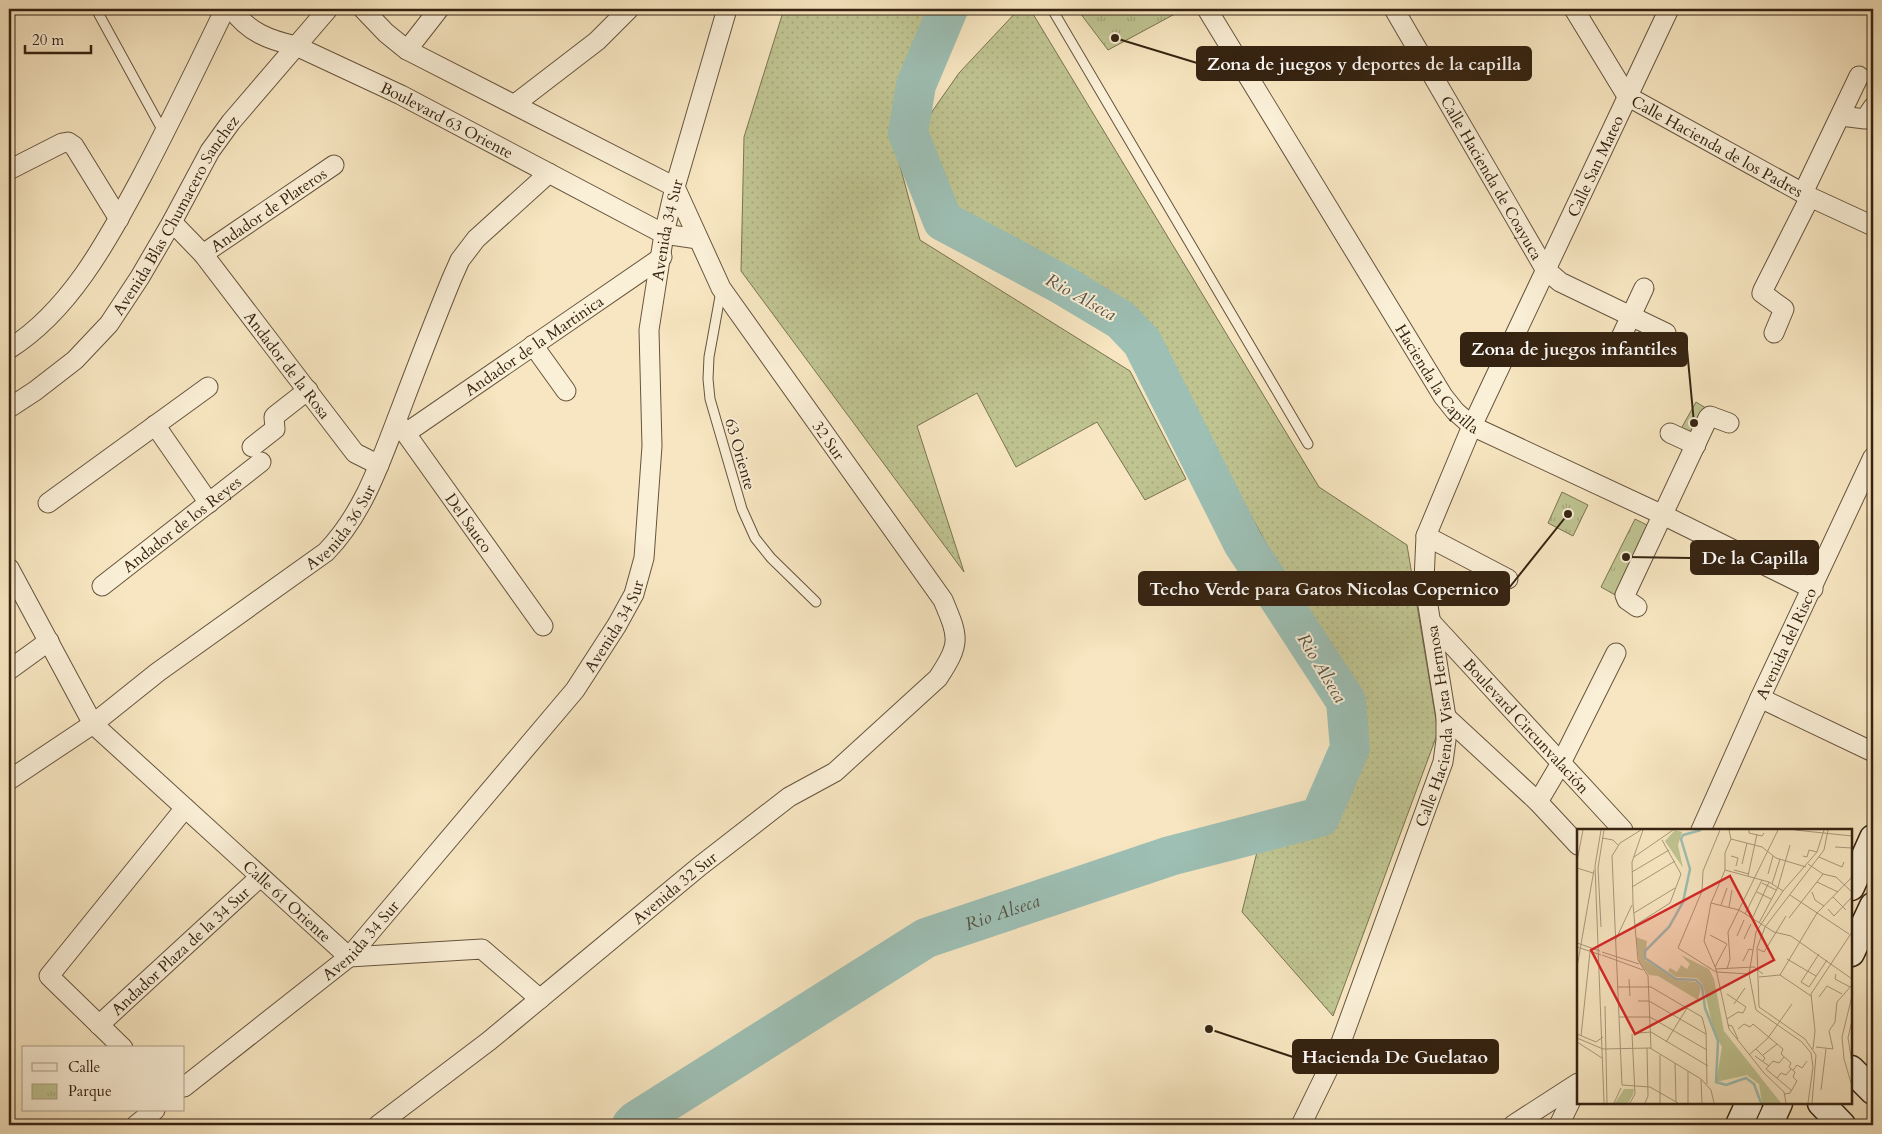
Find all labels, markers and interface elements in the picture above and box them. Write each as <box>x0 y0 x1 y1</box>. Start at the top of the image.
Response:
scale bar <box>25 22 91 54</box>
text: 20 m <box>32 30 64 50</box>
callout: Zona de juegos y deportes de la capilla <box>1197 47 1531 80</box>
text: Zona de juegos y deportes de la capilla <box>1207 52 1521 77</box>
street label: Boulevard 63 Oriente <box>377 77 517 164</box>
street label: Calle Hacienda de los Padres <box>1627 90 1807 203</box>
street label: Calle Hacienda de Coayuca <box>1435 92 1547 264</box>
street label: Avenida Blas Chumacero Sanchez <box>108 111 244 320</box>
street label: Calle San Mateo <box>1562 112 1629 221</box>
street label: Andador de Plateros <box>206 163 331 258</box>
street label: Avenida 34 Sur <box>647 176 689 282</box>
water label: Rio Alseca <box>1041 268 1121 327</box>
street label: Andador de la Martinica <box>461 290 608 401</box>
street label: Andador de la Rosa <box>238 307 335 424</box>
street label: Hacienda la Capilla <box>1390 320 1482 440</box>
callout: Zona de juegos infantiles <box>1461 333 1687 366</box>
text: Zona de juegos infantiles <box>1471 337 1677 362</box>
street label: 63 Oriente <box>719 416 761 493</box>
street label: 32 Sur <box>807 417 850 465</box>
street label: Andador de los Reyes <box>118 471 246 578</box>
street label: Avenida 36 Sur <box>301 481 381 575</box>
street label: Del Sauco <box>440 489 497 558</box>
callout: De la Capilla <box>1691 541 1818 574</box>
text: De la Capilla <box>1702 546 1808 571</box>
callout: Techo Verde para Gatos Nicolas Copernico <box>1139 572 1509 605</box>
text: Techo Verde para Gatos Nicolas Copernico <box>1149 577 1499 602</box>
street label: Avenida 34 Sur <box>579 578 649 677</box>
street label: Avenida del Risco <box>1751 584 1822 703</box>
street label: Calle Hacienda Vista Hermosa <box>1410 624 1458 830</box>
water label: Rio Alseca <box>1291 629 1352 708</box>
street label: Boulevard Circunvalación <box>1458 654 1594 799</box>
inset map <box>1577 829 1852 1104</box>
street label: Avenida 32 Sur <box>628 847 722 930</box>
street label: Calle 61 Oriente <box>238 856 336 948</box>
street label: Andador Plaza de la 34 Sur <box>107 882 255 1021</box>
water label: Rio Alseca <box>962 889 1043 937</box>
street label: Avenida 34 Sur <box>318 896 405 986</box>
callout: Hacienda De Guelatao <box>1293 1040 1498 1073</box>
text: Hacienda De Guelatao <box>1302 1045 1488 1070</box>
legend <box>22 1046 185 1112</box>
text: Calle <box>68 1057 101 1077</box>
text: Parque <box>68 1081 112 1101</box>

